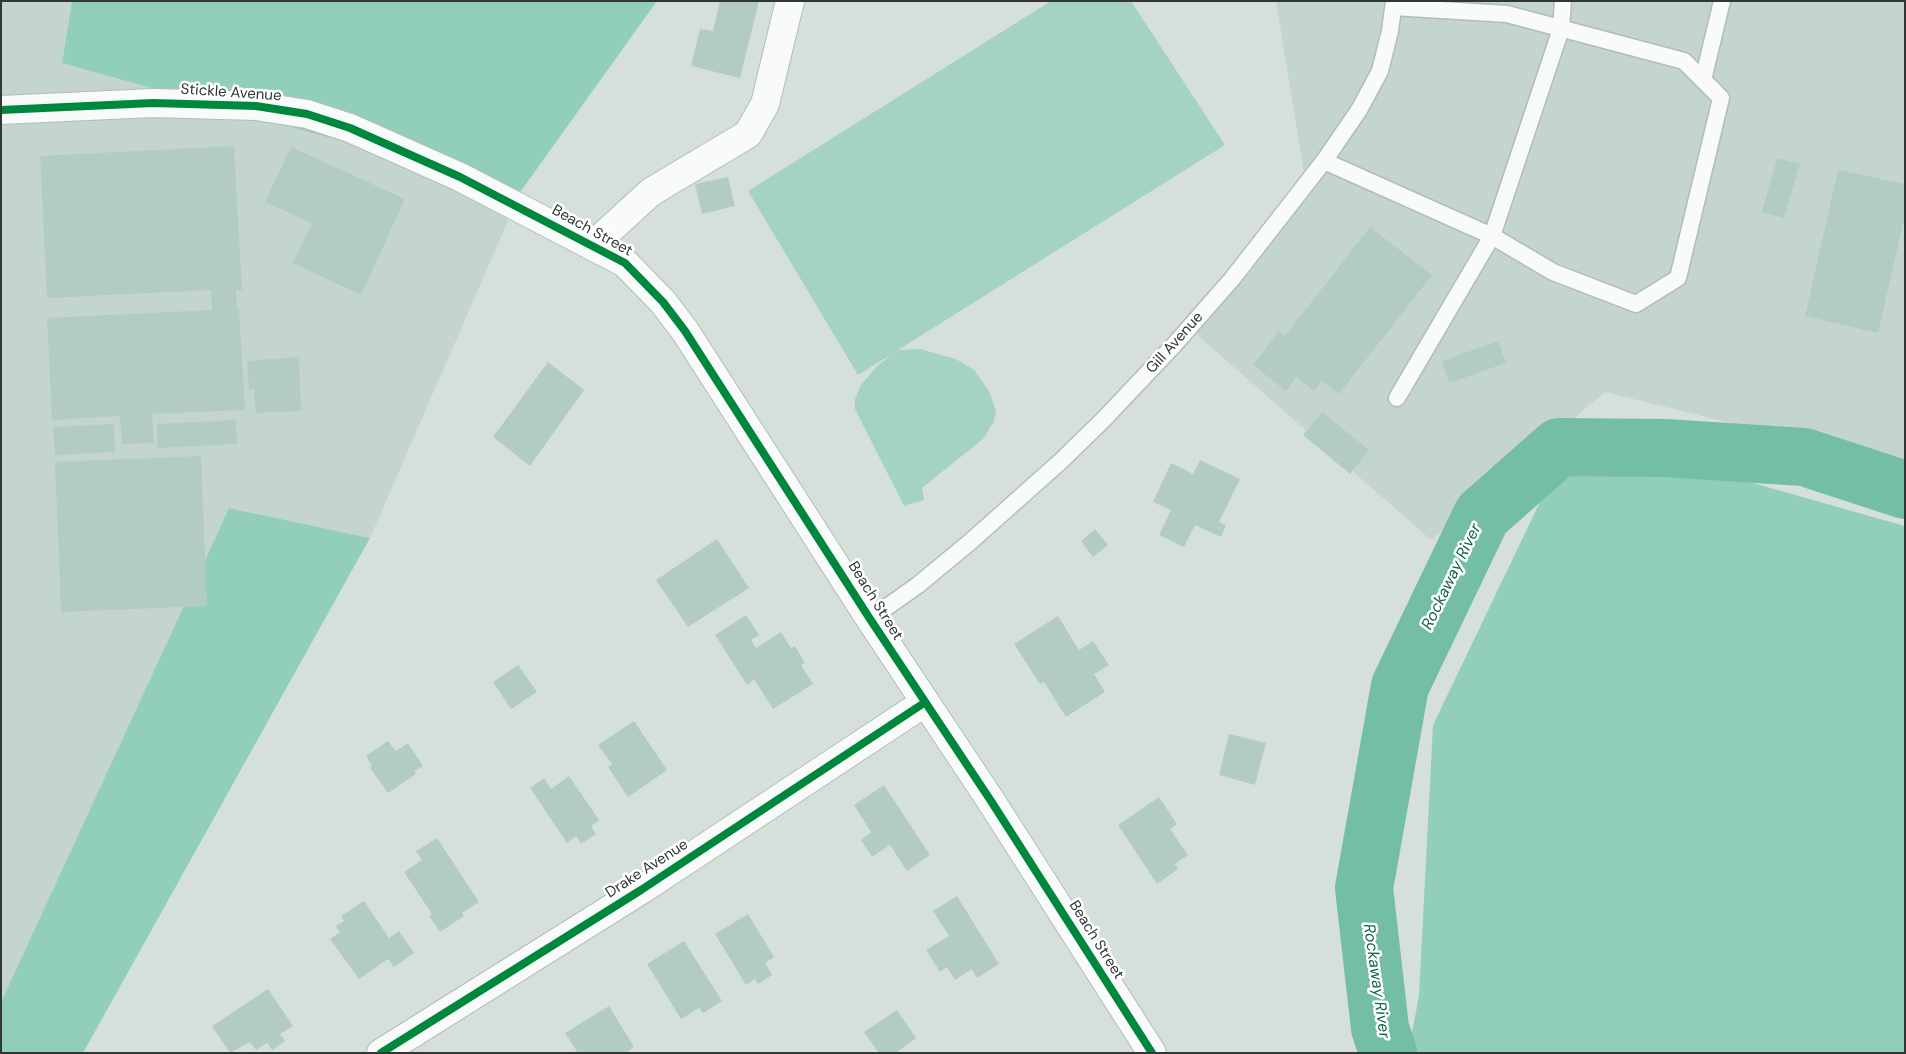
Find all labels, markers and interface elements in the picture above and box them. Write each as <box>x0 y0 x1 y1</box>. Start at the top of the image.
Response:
street label: Stickle Avenue <box>180 80 282 106</box>
street label: Beach Street <box>549 201 635 261</box>
street label: Gill Avenue <box>1143 309 1207 377</box>
water label: Rockaway River <box>1418 521 1486 633</box>
street label: Beach Street <box>844 558 906 644</box>
street label: Drake Avenue <box>602 836 692 902</box>
street label: Beach Street <box>1065 897 1127 983</box>
water label: Rockaway River <box>1358 922 1394 1040</box>

